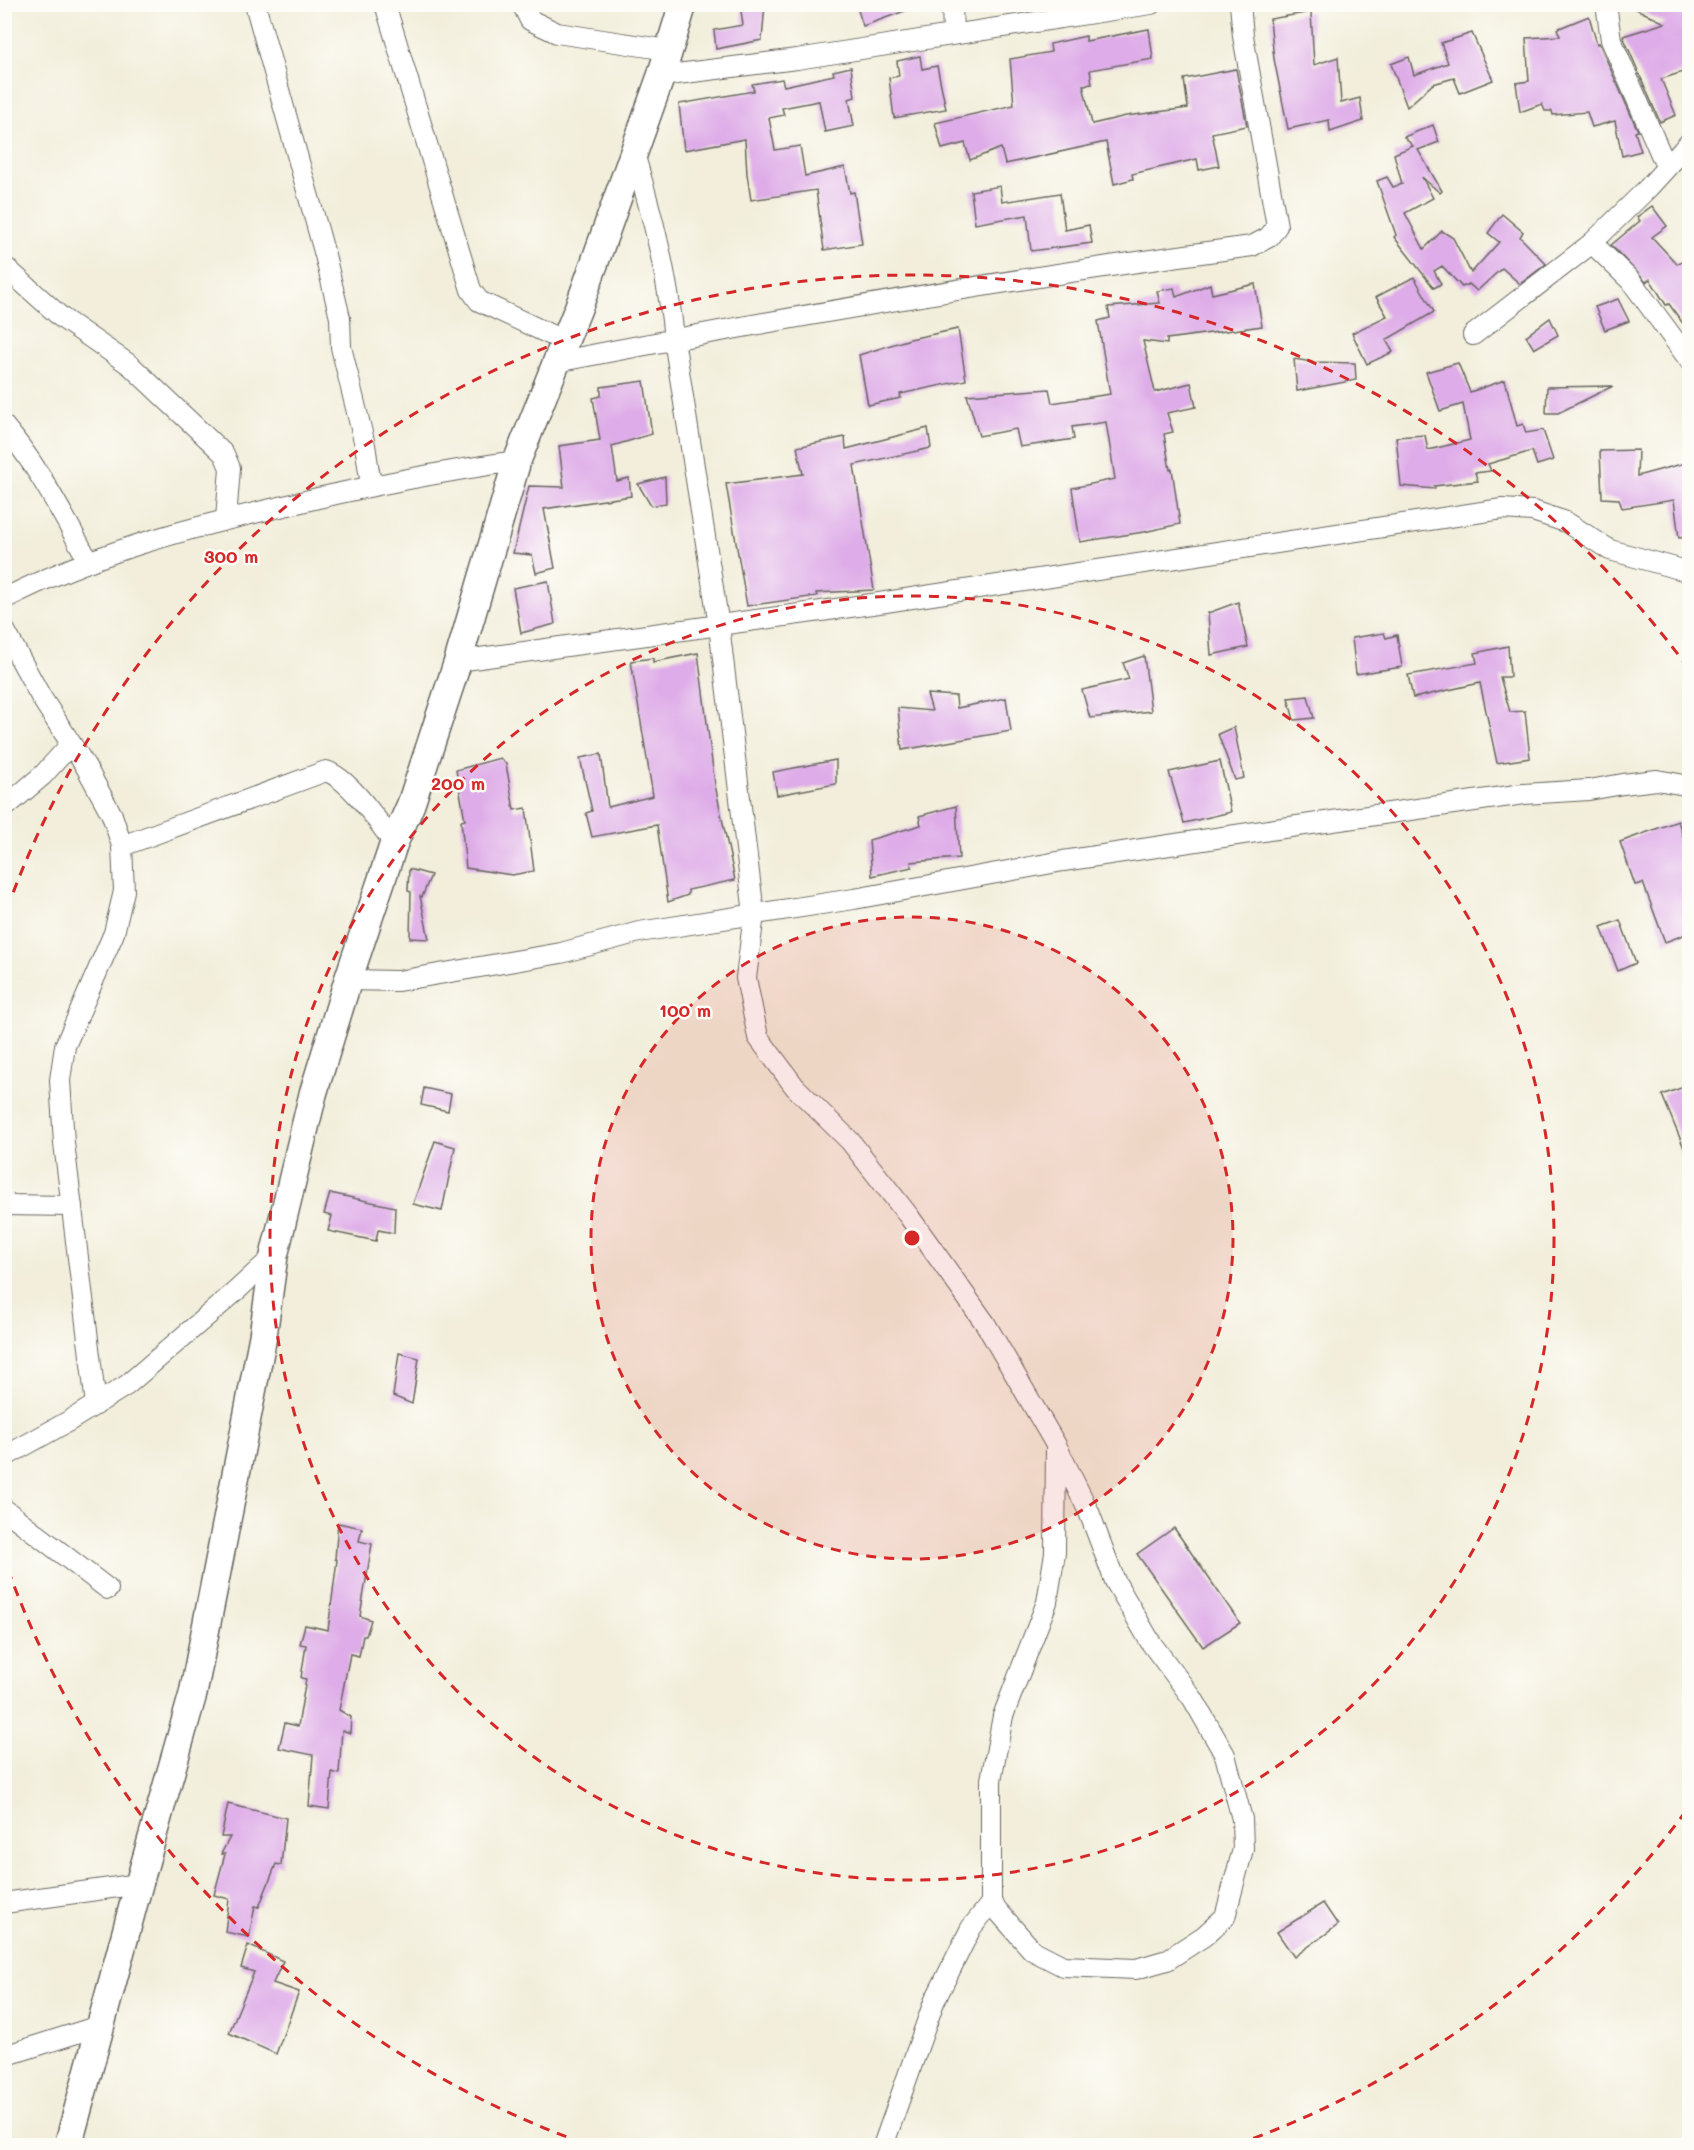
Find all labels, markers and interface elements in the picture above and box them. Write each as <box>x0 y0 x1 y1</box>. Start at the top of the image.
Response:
text: 300 m <box>204 544 258 568</box>
text: 200 m <box>431 771 485 795</box>
text: 100 m <box>659 998 711 1022</box>
centre of rings <box>902 1228 922 1248</box>

